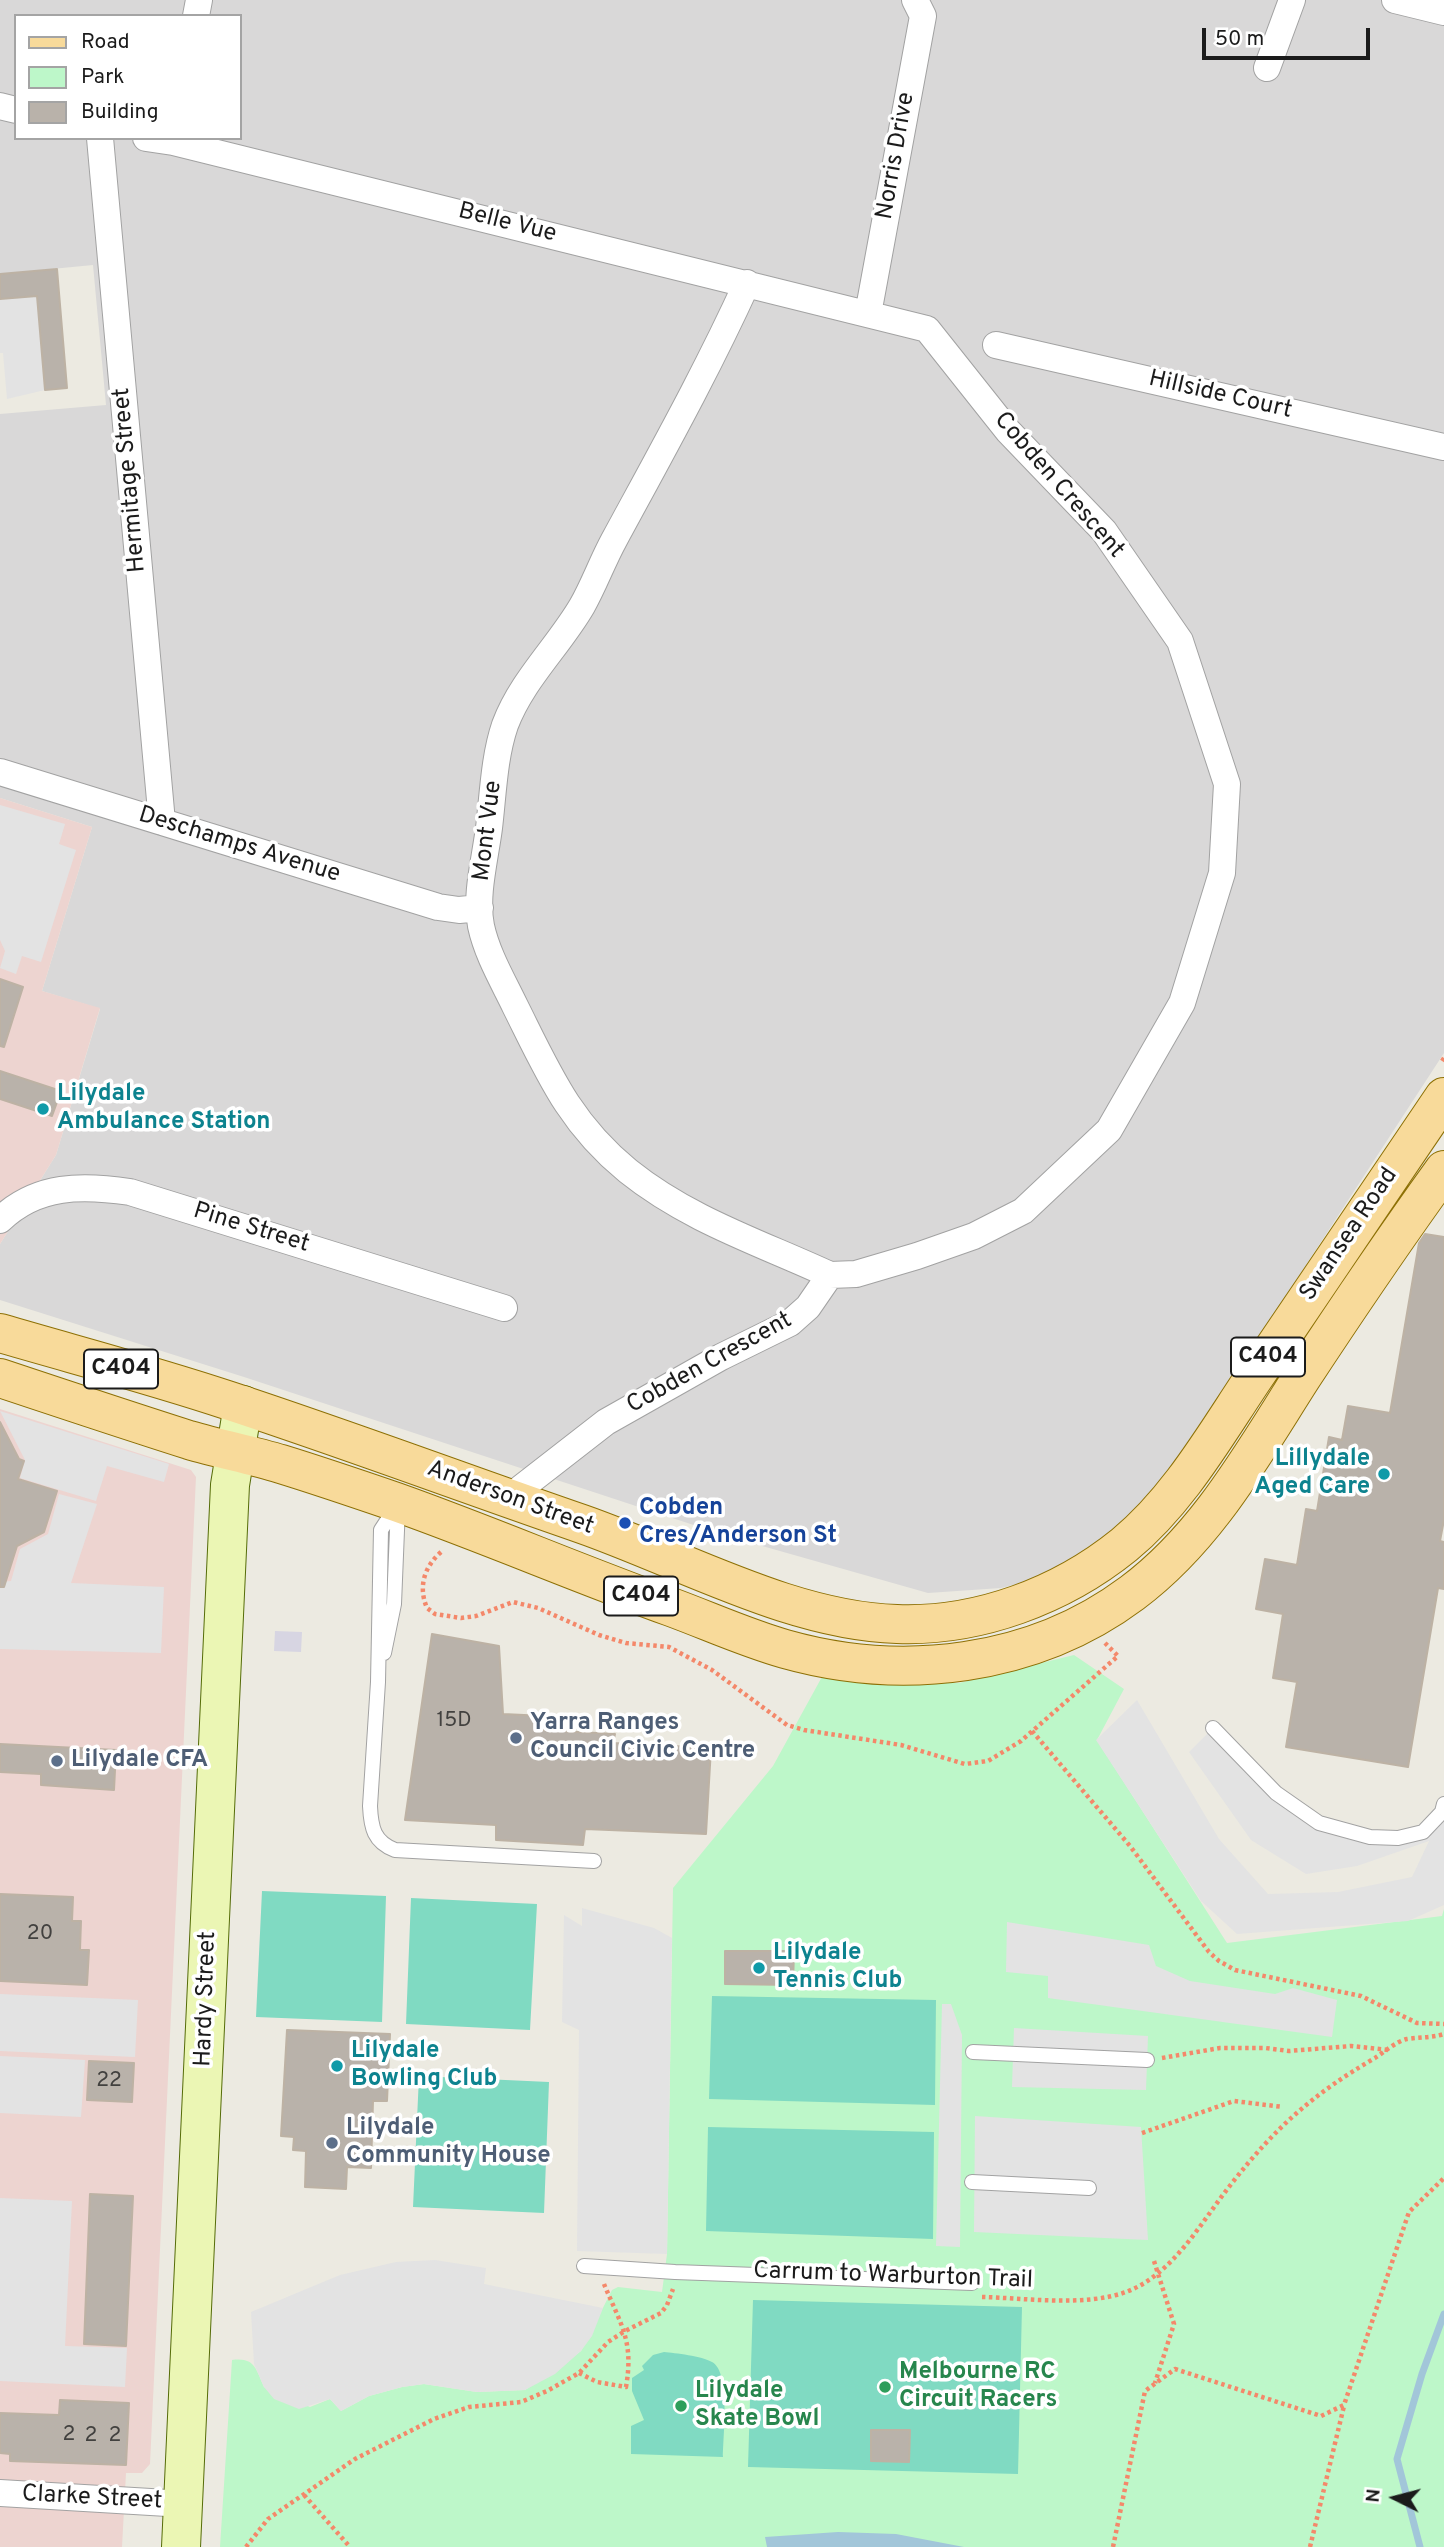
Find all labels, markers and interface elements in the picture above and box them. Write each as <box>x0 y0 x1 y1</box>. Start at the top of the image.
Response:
legend <box>14 14 242 140</box>
scale bar <box>1206 14 1374 58</box>
text: 50 m <box>1215 26 1264 53</box>
text: Road <box>81 29 130 56</box>
text: Park <box>81 64 124 91</box>
street label: Norris Drive <box>872 90 922 222</box>
text: Building <box>81 99 159 126</box>
street label: Belle Vue <box>455 198 559 250</box>
street label: Hillside Court <box>1145 366 1295 426</box>
street label: Hermitage Street <box>109 386 153 574</box>
street label: Cobden Crescent <box>987 407 1129 565</box>
street label: Mont Vue <box>469 779 509 883</box>
street label: Deschamps Avenue <box>135 802 343 890</box>
place label: Lilydale Ambulance Station <box>57 1081 271 1137</box>
marker: Lilydale Ambulance Station <box>35 1101 51 1117</box>
street label: Swansea Road <box>1295 1163 1405 1307</box>
street label: Pine Street <box>190 1198 312 1260</box>
street label: Cobden Crescent <box>622 1307 798 1421</box>
road number: C404 <box>1231 1338 1305 1376</box>
road number: C404 <box>84 1350 158 1388</box>
place label: Lillydale Aged Care <box>1254 1446 1370 1502</box>
street label: Anderson Street <box>423 1455 597 1543</box>
marker: Lillydale Aged Care <box>1376 1466 1392 1482</box>
place label: Cobden Cres/Anderson St <box>639 1495 837 1551</box>
marker: Cobden Cres/Anderson St <box>617 1515 633 1531</box>
road number: C404 <box>604 1576 678 1616</box>
house number: 15D <box>436 1709 472 1735</box>
place label: Yarra Ranges Council Civic Centre <box>530 1710 755 1766</box>
marker: Yarra Ranges Council Civic Centre <box>508 1730 524 1746</box>
place label: Lilydale CFA <box>71 1747 208 1775</box>
marker: Lilydale CFA <box>49 1753 65 1769</box>
house number: 20 <box>27 1922 53 1948</box>
street label: Hardy Street <box>190 1931 224 2067</box>
place label: Lilydale Tennis Club <box>773 1940 902 1996</box>
marker: Lilydale Tennis Club <box>751 1960 767 1976</box>
place label: Lilydale Bowling Club <box>351 2038 497 2094</box>
marker: Lilydale Bowling Club <box>329 2058 345 2074</box>
house number: 22 <box>96 2069 122 2095</box>
place label: Lilydale Community House <box>346 2115 551 2171</box>
marker: Lilydale Community House <box>324 2135 340 2151</box>
street label: Carrum to Warburton Trail <box>753 2258 1033 2296</box>
place label: Melbourne RC Circuit Racers <box>899 2359 1057 2415</box>
place label: Lilydale Skate Bowl <box>695 2378 819 2434</box>
marker: Melbourne RC Circuit Racers <box>877 2379 893 2395</box>
marker: Lilydale Skate Bowl <box>673 2398 689 2414</box>
house number: 2 <box>63 2423 75 2449</box>
house number: 2 <box>85 2424 97 2450</box>
house number: 2 <box>109 2424 121 2450</box>
north arrow <box>1360 2463 1430 2533</box>
street label: Clarke Street <box>21 2481 163 2517</box>
text: N <box>1361 2488 1387 2504</box>

